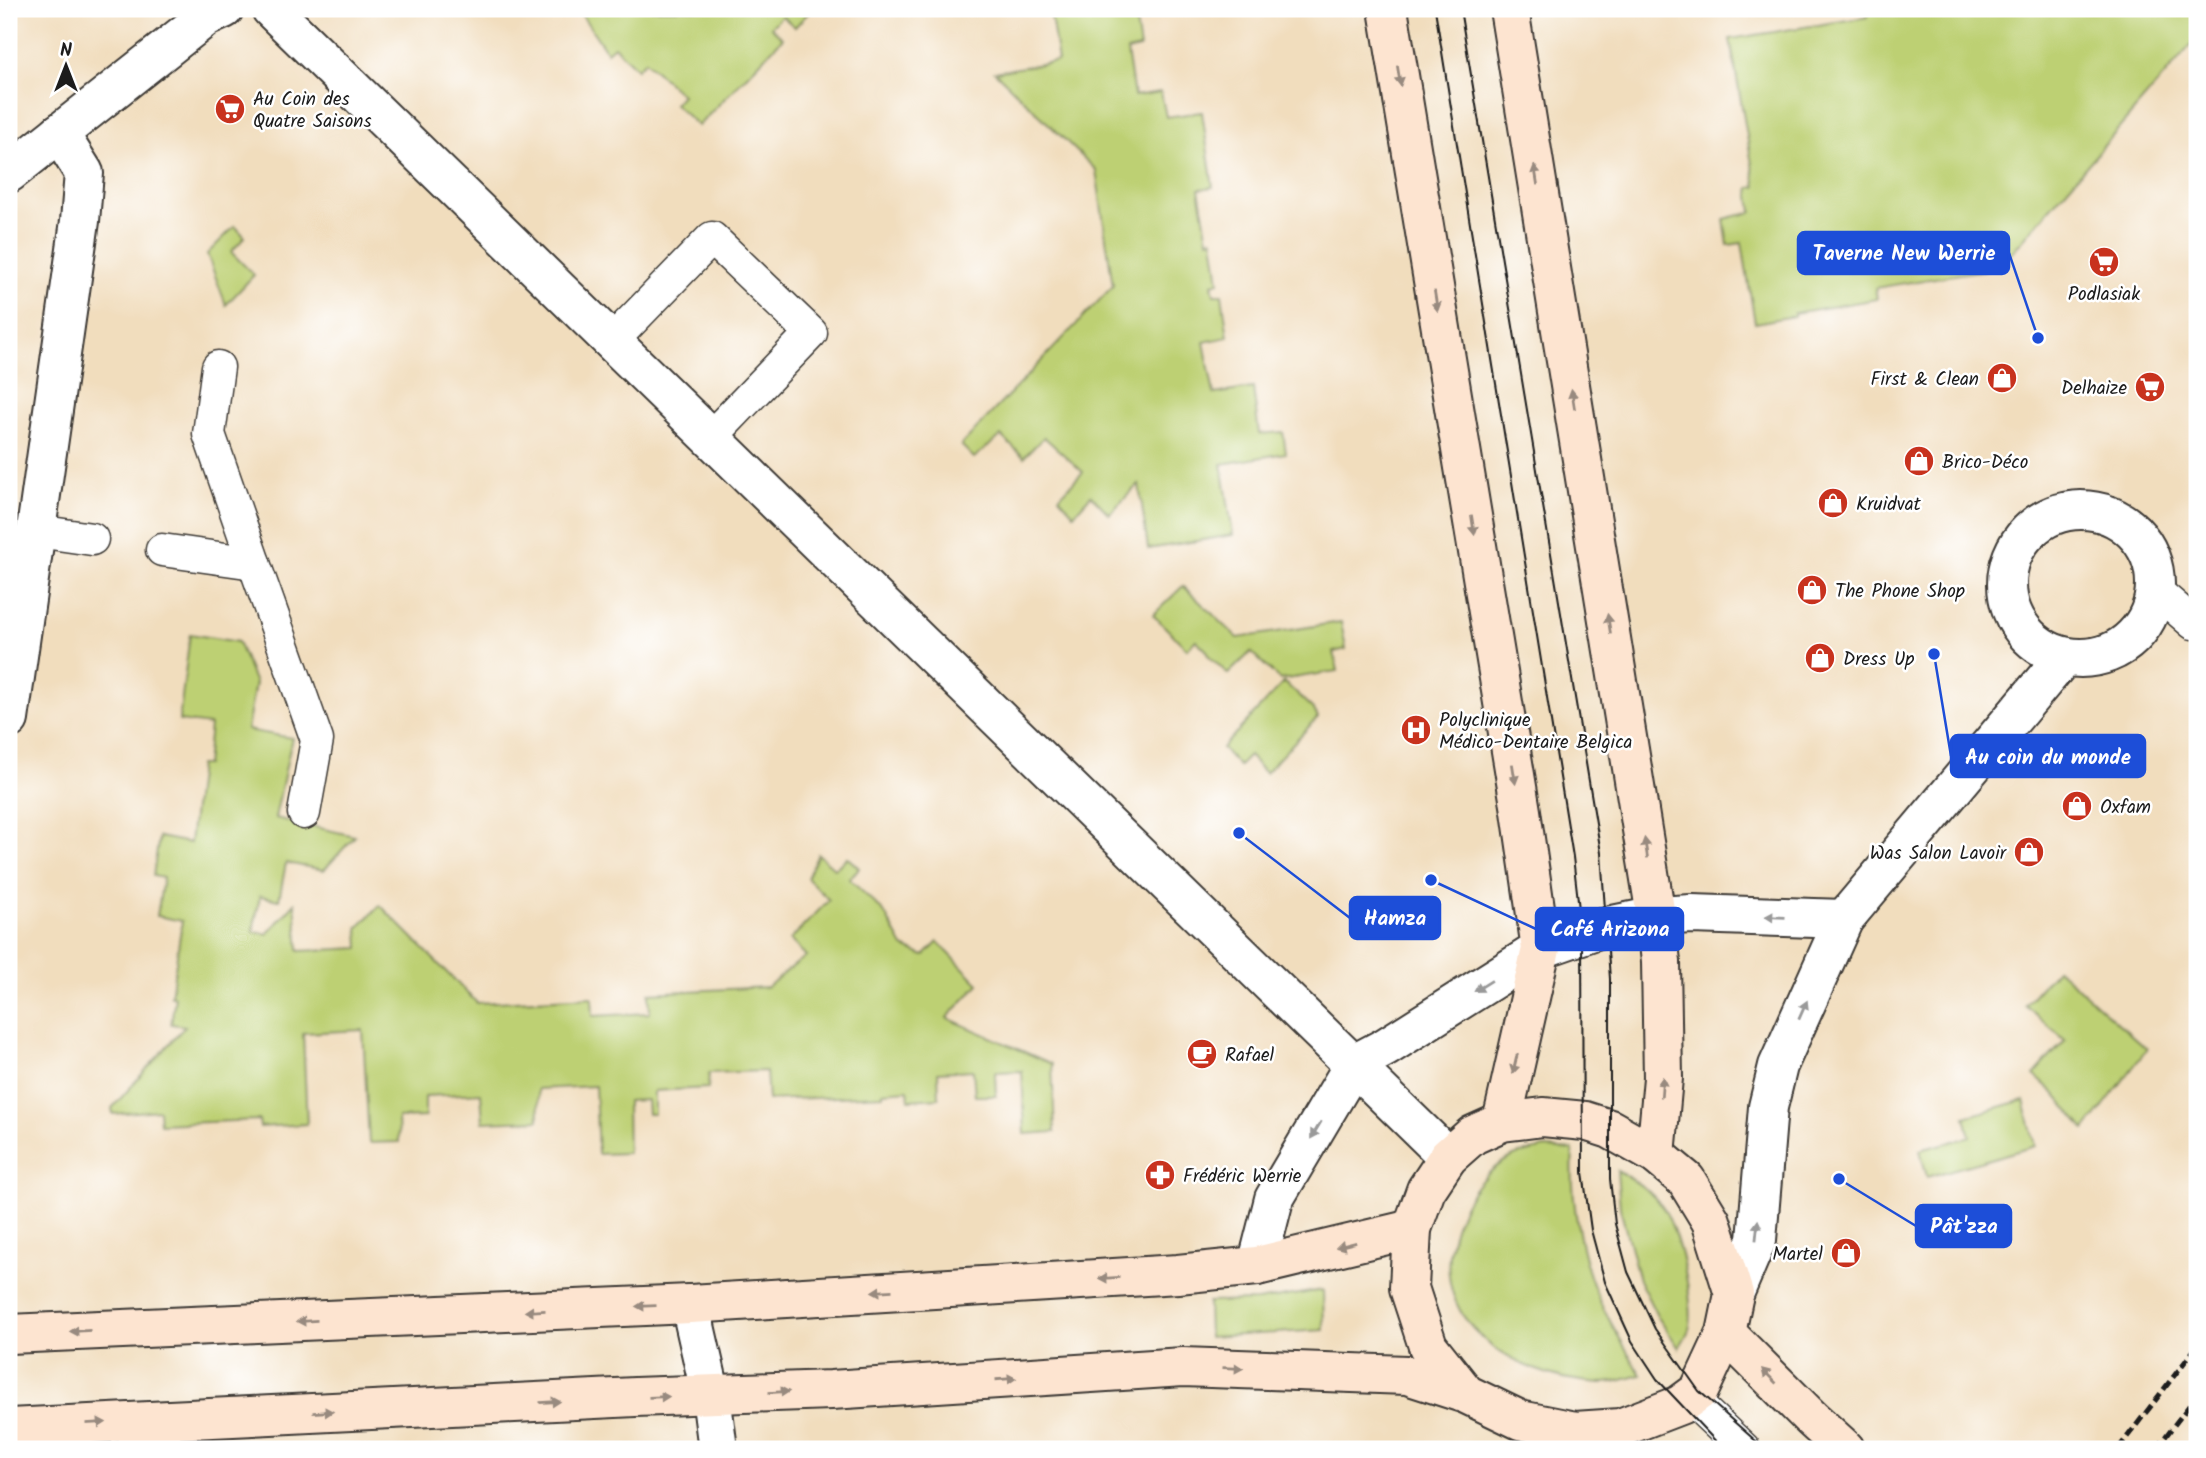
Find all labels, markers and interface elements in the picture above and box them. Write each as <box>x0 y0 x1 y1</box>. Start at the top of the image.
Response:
north arrow <box>32 32 102 102</box>
text: N <box>60 36 72 66</box>
one-way arrow <box>1394 65 1405 87</box>
place label: Au Coin des Quatre Saisons <box>253 85 371 137</box>
supermarket icon: Au Coin des Quatre Saisons <box>213 92 247 126</box>
one-way arrow <box>1530 164 1541 186</box>
callout: Taverne New Werrie <box>1798 232 2009 274</box>
text: Taverne New Werrie <box>1813 238 1995 271</box>
supermarket icon: Podlasiak <box>2087 245 2121 279</box>
place label: Podlasiak <box>2068 280 2140 310</box>
one-way arrow <box>1431 290 1442 312</box>
shop icon: First & Clean <box>1985 361 2019 395</box>
place label: First & Clean <box>1871 365 1979 395</box>
supermarket icon: Delhaize <box>2133 370 2167 404</box>
place label: Delhaize <box>2061 374 2127 404</box>
one-way arrow <box>1567 388 1578 410</box>
shop icon: Brico-Déco <box>1902 444 1936 478</box>
place label: Brico-Déco <box>1942 448 2028 478</box>
shop icon: Kruidvat <box>1816 486 1850 520</box>
place label: Kruidvat <box>1856 490 1922 520</box>
one-way arrow <box>1468 514 1479 536</box>
shop icon: The Phone Shop <box>1795 573 1829 607</box>
place label: The Phone Shop <box>1835 577 1965 607</box>
one-way arrow <box>1603 613 1614 635</box>
shop icon: Dress Up <box>1803 641 1837 675</box>
place label: Dress Up <box>1843 645 1914 675</box>
place label: Polyclinique Médico-Dentaire Belgica <box>1439 706 1633 758</box>
hospital icon: Polyclinique Médico-Dentaire Belgica <box>1399 713 1433 747</box>
callout: Au coin du monde <box>1951 735 2145 777</box>
text: Au coin du monde <box>1965 742 2131 775</box>
one-way arrow <box>1509 763 1520 785</box>
shop icon: Oxfam <box>2060 789 2094 823</box>
place label: Oxfam <box>2100 793 2151 823</box>
shop icon: Was Salon Lavoir <box>2012 835 2046 869</box>
one-way arrow <box>1640 837 1651 859</box>
place label: Was Salon Lavoir <box>1870 839 2008 869</box>
callout: Hamza <box>1350 897 1440 939</box>
text: Hamza <box>1364 903 1426 936</box>
callout: Café Arizona <box>1536 908 1683 950</box>
one-way arrow <box>1764 911 1786 923</box>
text: Café Arizona <box>1551 914 1670 947</box>
one-way arrow <box>1474 979 1493 992</box>
one-way arrow <box>1798 999 1809 1020</box>
cafe icon: Rafael <box>1185 1037 1219 1071</box>
place label: Rafael <box>1225 1041 1275 1071</box>
one-way arrow <box>1510 1053 1521 1075</box>
one-way arrow <box>1657 1076 1668 1098</box>
one-way arrow <box>1309 1120 1322 1139</box>
pharmacy icon: Frédéric Werrie <box>1143 1158 1177 1192</box>
place label: Frédéric Werrie <box>1183 1162 1302 1192</box>
callout: Pât'zza <box>1916 1205 2011 1247</box>
text: Pât'zza <box>1930 1211 1998 1244</box>
one-way arrow <box>1752 1219 1763 1241</box>
shop icon: Martel <box>1829 1236 1863 1270</box>
one-way arrow <box>1335 1240 1357 1251</box>
place label: Martel <box>1772 1240 1823 1270</box>
one-way arrow <box>1098 1273 1120 1284</box>
one-way arrow <box>871 1286 893 1297</box>
one-way arrow <box>635 1300 657 1311</box>
one-way arrow <box>523 1305 545 1316</box>
one-way arrow <box>296 1316 318 1327</box>
one-way arrow <box>69 1326 91 1337</box>
one-way arrow <box>1222 1363 1244 1374</box>
one-way arrow <box>1760 1367 1777 1384</box>
one-way arrow <box>995 1373 1017 1384</box>
one-way arrow <box>768 1387 790 1398</box>
one-way arrow <box>648 1391 670 1403</box>
one-way arrow <box>539 1396 561 1407</box>
one-way arrow <box>312 1407 334 1418</box>
one-way arrow <box>85 1418 107 1429</box>

